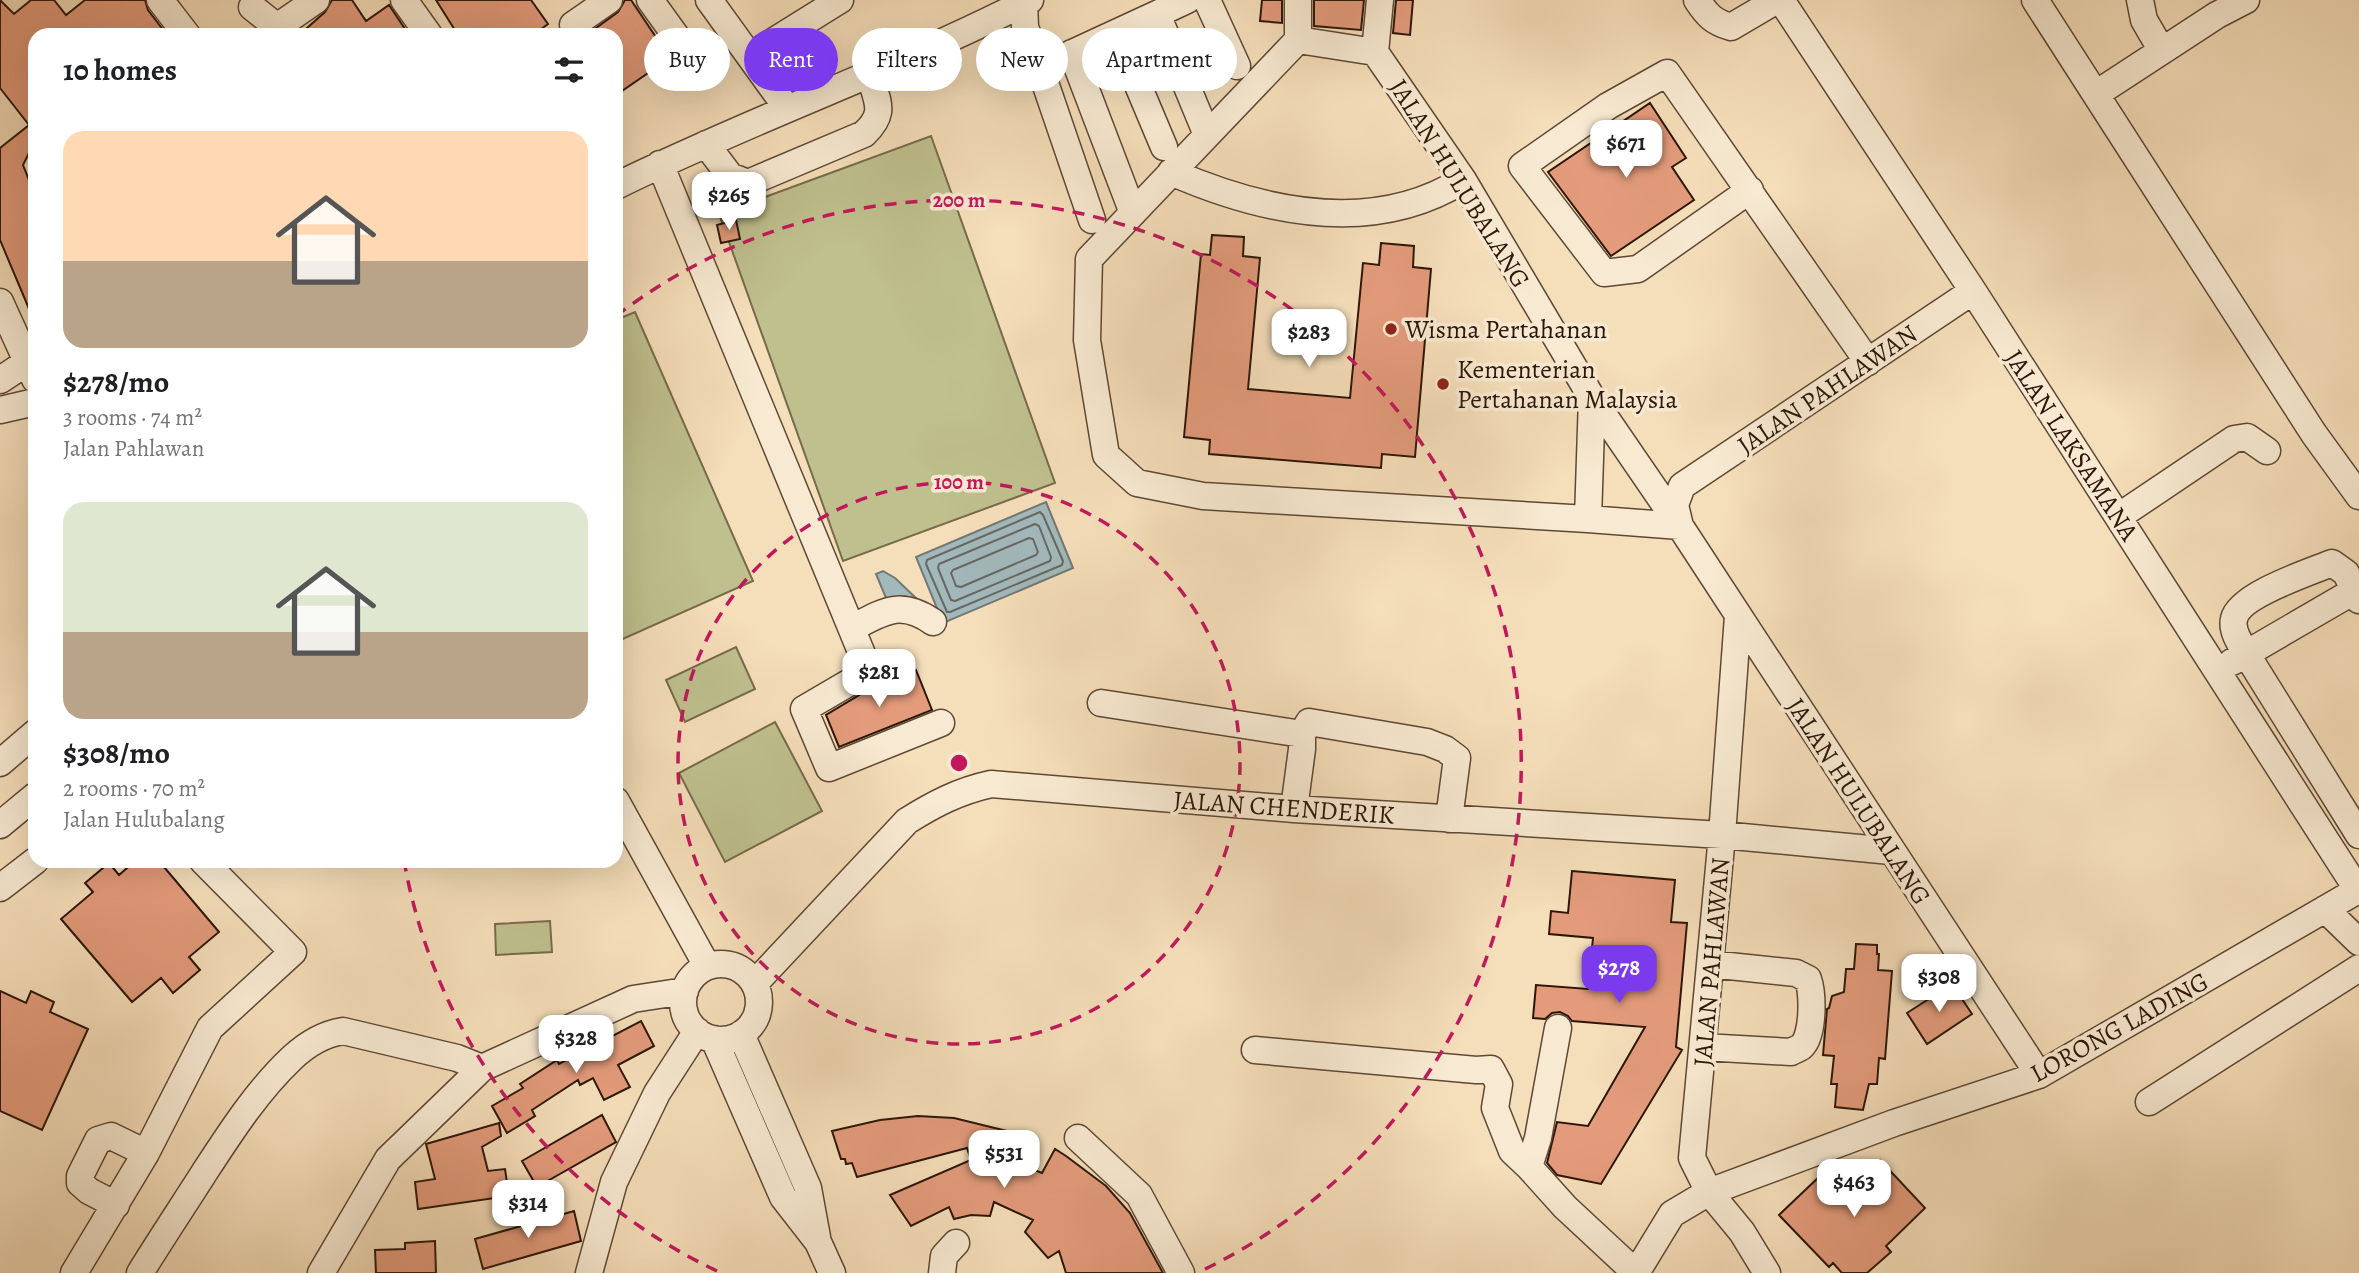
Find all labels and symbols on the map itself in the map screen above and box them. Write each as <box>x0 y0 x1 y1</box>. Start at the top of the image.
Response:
street label: JALAN HULUBALANG <box>1381 72 1538 294</box>
pin: $671 <box>1585 120 1667 180</box>
pin: $265 <box>688 173 770 232</box>
text: 200 m <box>933 186 986 214</box>
pin: $283 <box>1268 310 1350 369</box>
place label: Wisma Pertahanan <box>1404 312 1607 347</box>
street label: JALAN PAHLAWAN <box>1731 316 1924 463</box>
marker: Wisma Pertahanan <box>1383 321 1399 337</box>
street label: JALAN LAKSAMANA <box>1997 343 2147 548</box>
place label: Kementerian Pertahanan Malaysia <box>1457 352 1678 417</box>
marker: Kementerian Pertahanan Malaysia <box>1435 376 1451 392</box>
text: 100 m <box>934 468 984 496</box>
pin: $281 <box>838 650 920 709</box>
street label: JALAN HULUBALANG <box>1778 691 1939 912</box>
centre of rings <box>947 751 971 775</box>
street label: JALAN CHENDERIK <box>1172 782 1396 833</box>
street label: JALAN PAHLAWAN <box>1685 856 1738 1068</box>
pin: $278 <box>1578 946 1660 1005</box>
pin: $308 <box>1898 954 1980 1014</box>
street label: LORONG LADING <box>2024 964 2215 1091</box>
pin: $328 <box>535 1016 617 1075</box>
pin: $531 <box>963 1130 1045 1190</box>
pin: $463 <box>1813 1160 1895 1219</box>
pin: $314 <box>487 1180 569 1240</box>

